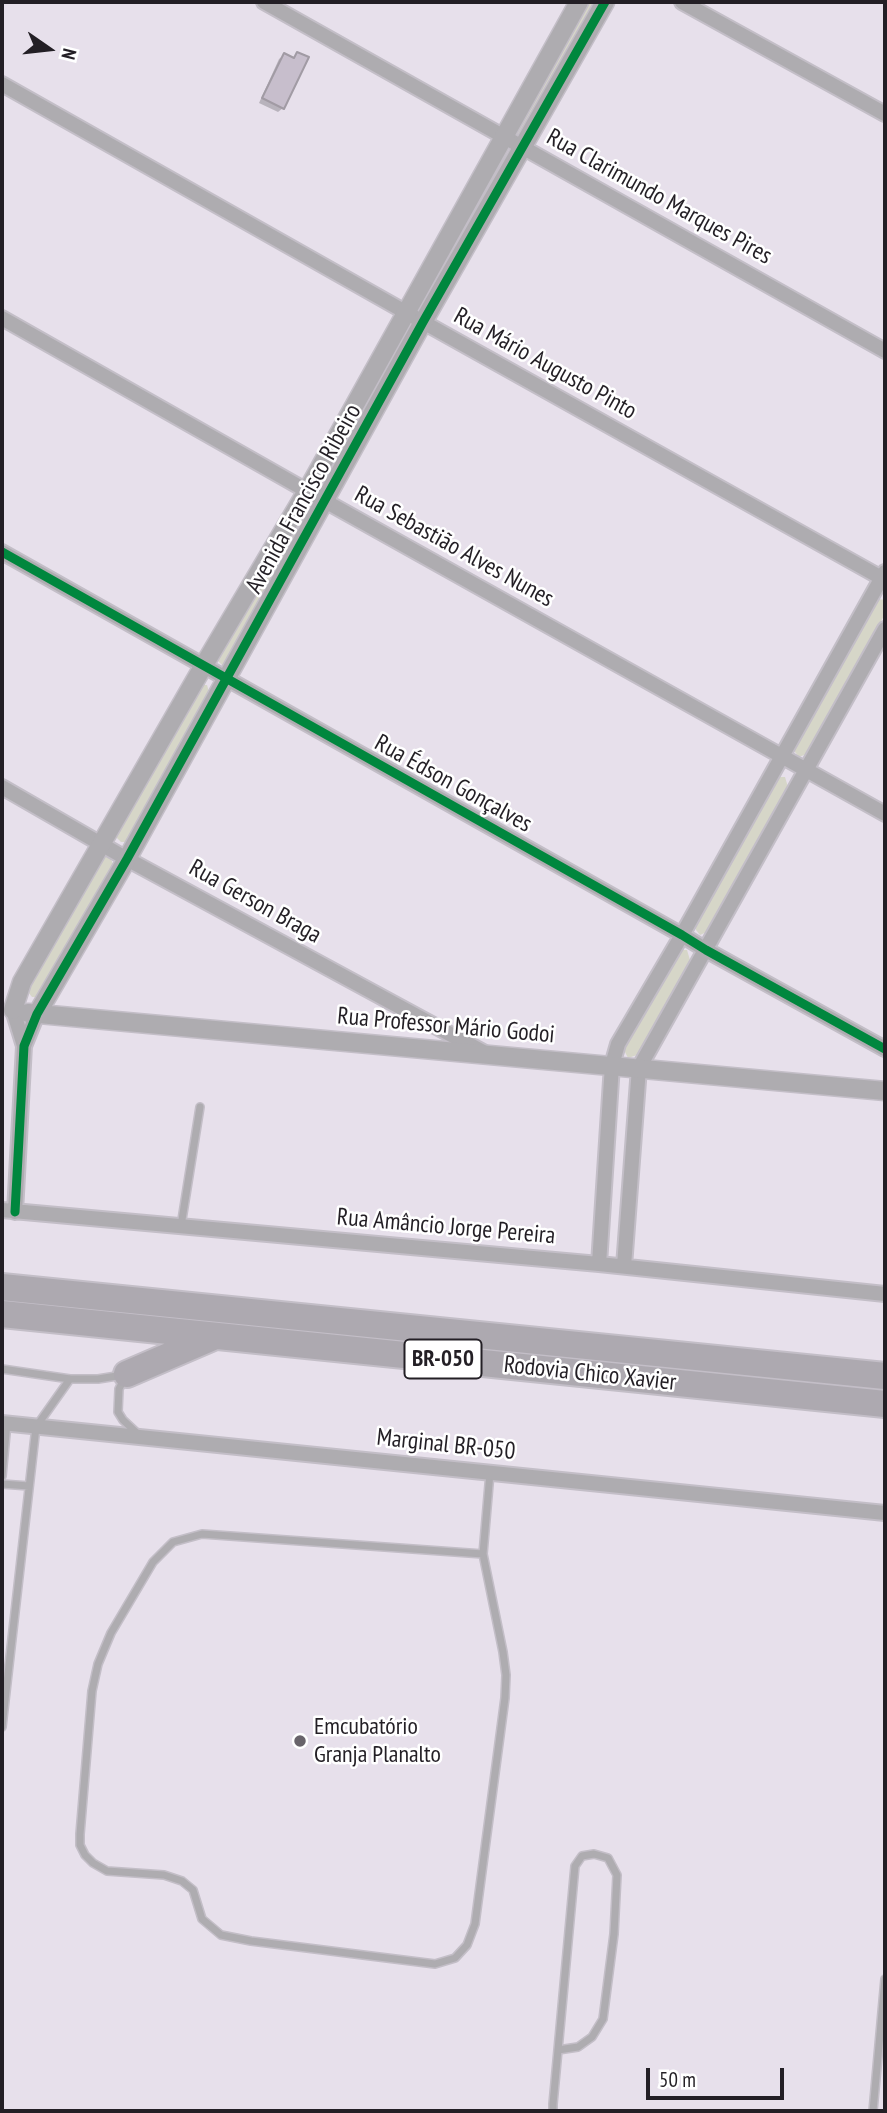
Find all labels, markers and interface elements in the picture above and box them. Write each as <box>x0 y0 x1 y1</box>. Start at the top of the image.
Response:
north arrow <box>14 14 84 84</box>
text: N <box>56 46 82 62</box>
street label: Rua Clarimundo Marques Pires <box>541 123 777 271</box>
street label: Rua Mário Augusto Pinto <box>449 302 641 426</box>
street label: Avenida Francisco Ribeiro <box>240 399 368 599</box>
street label: Rua Sebastião Alves Nunes <box>349 480 559 614</box>
street label: Rua Édson Gonçalves <box>369 729 537 839</box>
street label: Rua Gerson Braga <box>184 854 326 950</box>
street label: Rua Professor Mário Godoi <box>336 1002 556 1050</box>
street label: Rua Amâncio Jorge Pereira <box>336 1203 556 1251</box>
road number: BR-050 <box>404 1340 481 1378</box>
street label: Rodovia Chico Xavier <box>502 1351 678 1397</box>
street label: Marginal BR-050 <box>375 1423 517 1467</box>
place label: Emcubatório Granja Planalto <box>314 1713 441 1769</box>
marker: Emcubatório Granja Planalto <box>292 1733 308 1749</box>
scale bar <box>649 2054 787 2098</box>
text: 50 m <box>659 2066 696 2093</box>

